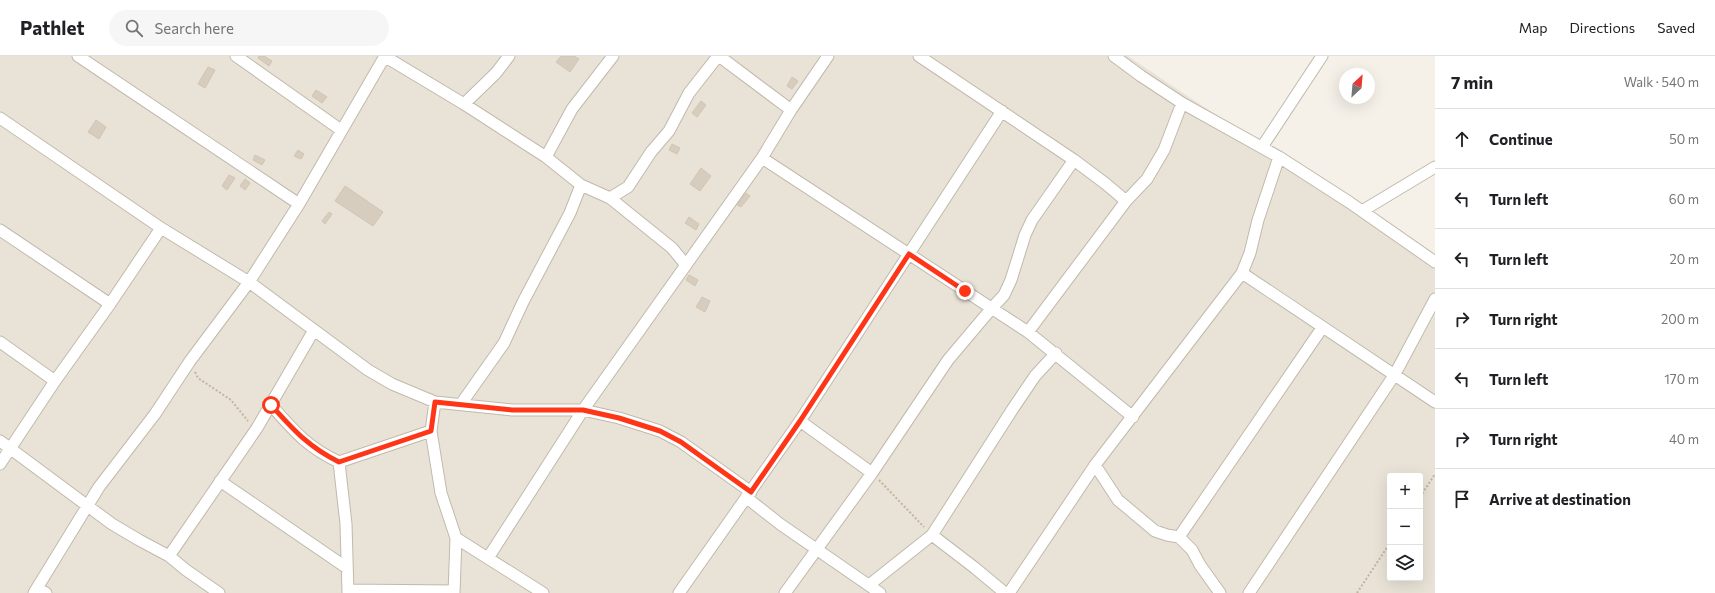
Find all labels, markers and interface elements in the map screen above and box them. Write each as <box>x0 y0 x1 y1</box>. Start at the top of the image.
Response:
search box <box>109 10 389 46</box>
text: Pathlet <box>20 16 85 39</box>
icon: search <box>123 17 145 39</box>
text: Search here <box>155 19 234 37</box>
text: Map <box>1519 19 1548 36</box>
text: Directions <box>1570 19 1635 36</box>
text: Saved <box>1657 19 1695 36</box>
north arrow <box>1339 68 1375 104</box>
text: 7 min <box>1451 72 1493 93</box>
text: Walk · 540 m <box>1624 74 1699 90</box>
icon: ahead <box>1451 128 1473 150</box>
text: Continue <box>1489 130 1553 148</box>
text: 50 m <box>1669 131 1699 147</box>
icon: left <box>1451 188 1473 210</box>
text: Turn left <box>1489 190 1548 208</box>
text: 60 m <box>1669 191 1699 207</box>
icon: left <box>1451 248 1473 270</box>
text: Turn left <box>1489 250 1548 268</box>
text: 20 m <box>1670 251 1699 267</box>
route end <box>956 282 974 300</box>
icon: right <box>1451 308 1473 330</box>
text: Turn right <box>1489 310 1558 328</box>
text: 200 m <box>1661 311 1699 327</box>
icon: left <box>1451 368 1473 390</box>
text: Turn left <box>1489 370 1548 388</box>
text: 170 m <box>1664 371 1699 387</box>
route start <box>262 396 280 414</box>
icon: right <box>1451 428 1473 450</box>
text: Turn right <box>1489 430 1558 448</box>
text: 40 m <box>1669 431 1699 447</box>
map controls <box>1387 473 1423 581</box>
button: + <box>1387 473 1423 509</box>
icon: arrive <box>1451 488 1473 510</box>
text: Arrive at destination <box>1489 490 1631 508</box>
button: − <box>1387 509 1423 545</box>
button: layers <box>1387 545 1423 581</box>

